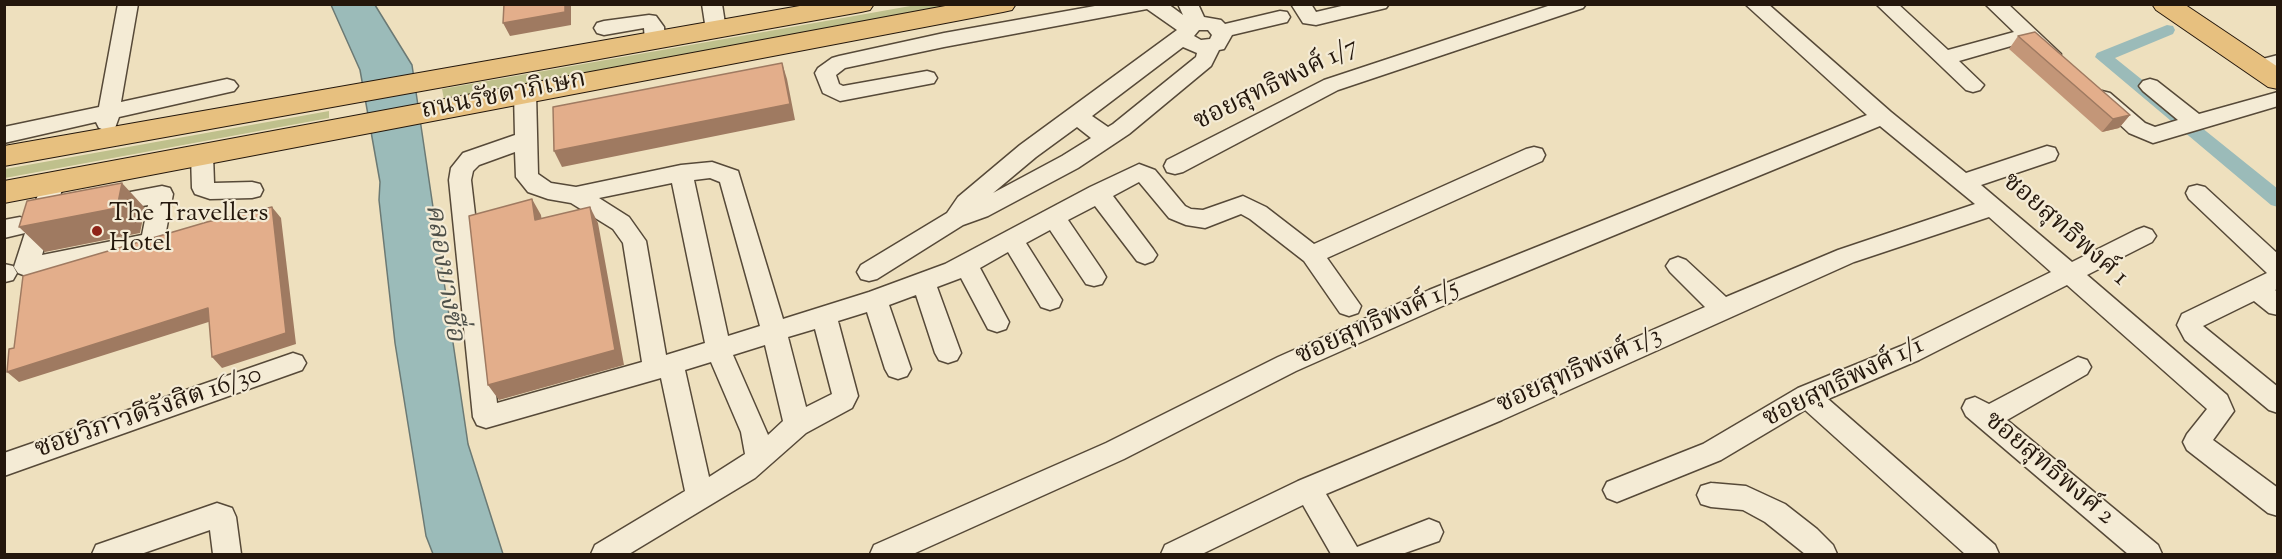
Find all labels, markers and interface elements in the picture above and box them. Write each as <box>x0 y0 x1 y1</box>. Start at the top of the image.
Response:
street label: ซอยสุทธิพงศ์ 1/7 <box>1190 33 1364 139</box>
street label: ถนนรัชดาภิเษก <box>419 66 589 128</box>
street label: ซอยสุทธิพงศ์ 1 <box>1994 168 2134 294</box>
place label: The Travellers Hotel <box>109 200 268 262</box>
water label: คลองบางซื่อ <box>415 202 469 344</box>
marker: The Travellers Hotel <box>90 224 104 238</box>
street label: ซอยสุทธิพงศ์ 1/5 <box>1292 274 1464 374</box>
street label: ซอยสุทธิพงศ์ 1/3 <box>1493 322 1667 422</box>
street label: ซอยสุทธิพงศ์ 1/1 <box>1758 332 1930 436</box>
street label: ซอยวิภาวดีรังสิต 16/30 <box>32 361 266 467</box>
street label: ซอยสุทธิพงศ์ 2 <box>1976 406 2120 534</box>

